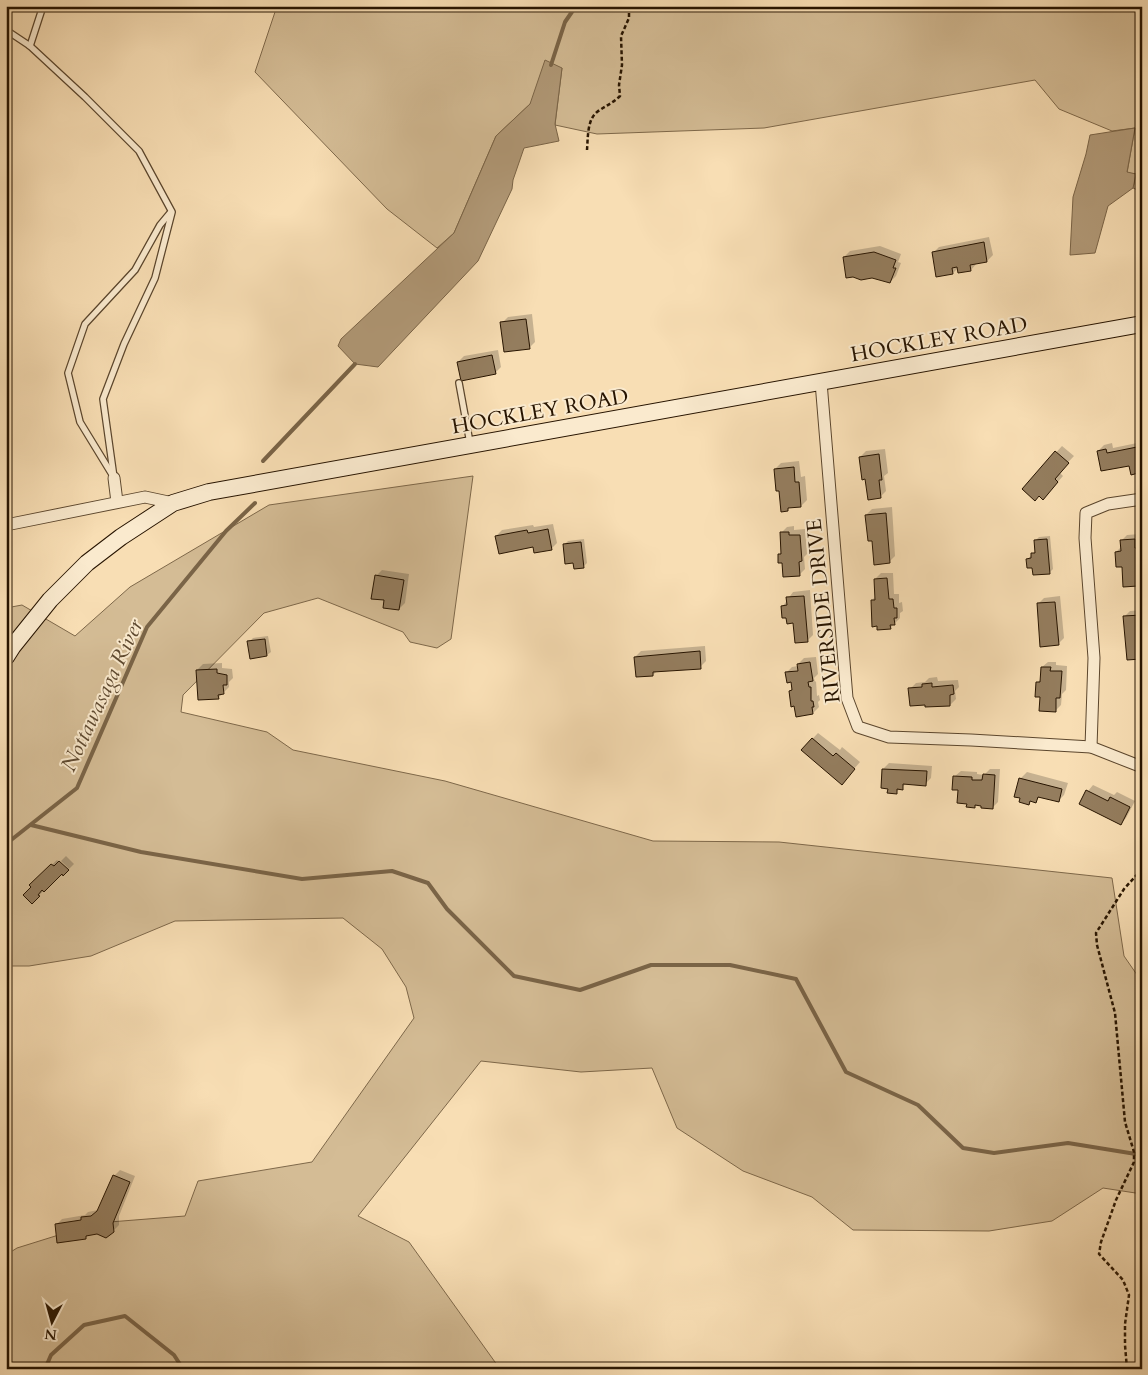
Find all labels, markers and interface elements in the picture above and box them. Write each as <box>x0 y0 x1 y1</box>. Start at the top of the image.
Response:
street label: HOCKLEY ROAD <box>848 310 1030 369</box>
street label: HOCKLEY ROAD <box>449 382 631 441</box>
street label: RIVERSIDE DRIVE <box>799 517 848 705</box>
water label: Nottawasaga River <box>54 614 151 776</box>
north arrow <box>28 1298 78 1348</box>
text: N <box>44 1324 58 1345</box>

